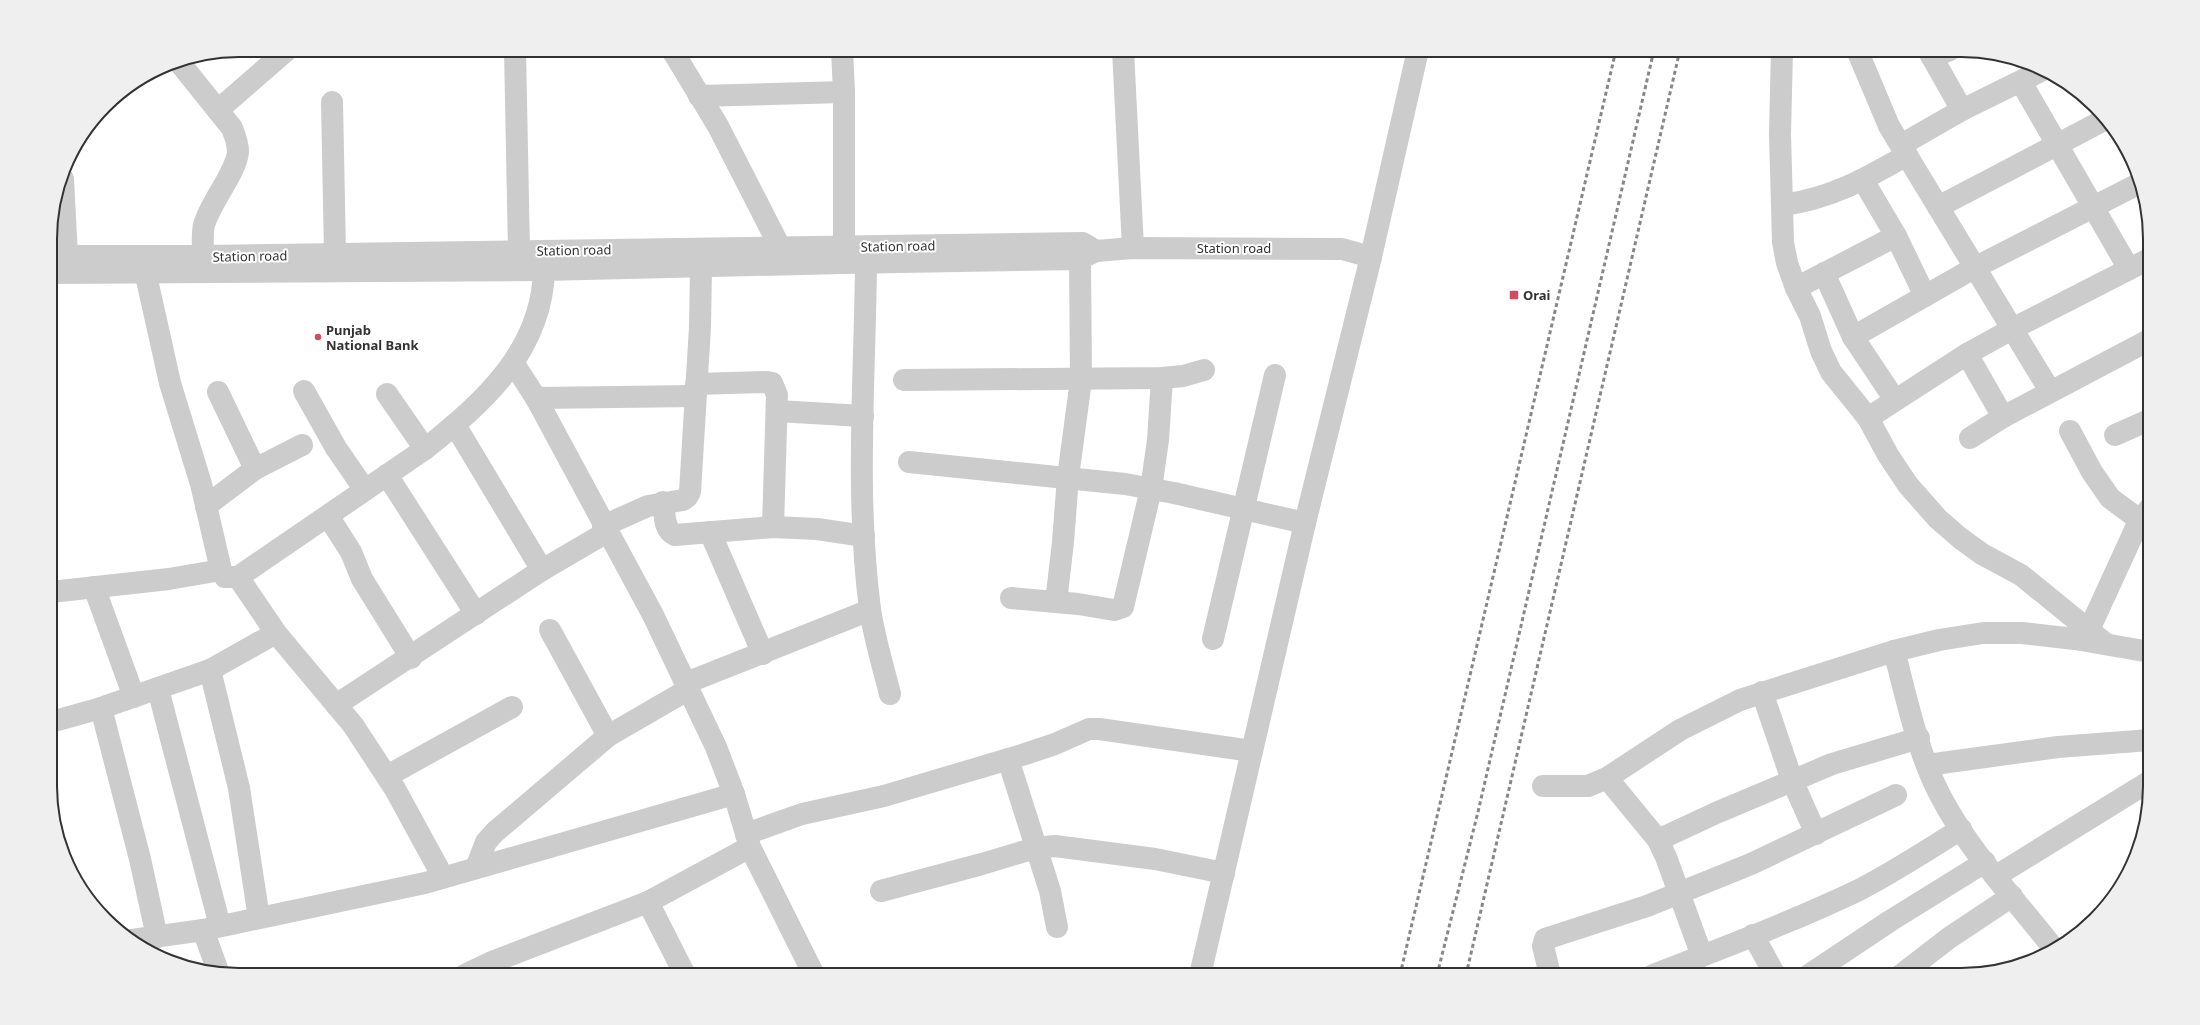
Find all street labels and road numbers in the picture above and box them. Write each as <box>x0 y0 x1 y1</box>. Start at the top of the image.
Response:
street label: Station road <box>860 236 936 256</box>
street label: Station road <box>1197 239 1271 257</box>
street label: Station road <box>536 240 612 260</box>
street label: Station road <box>212 246 288 266</box>

